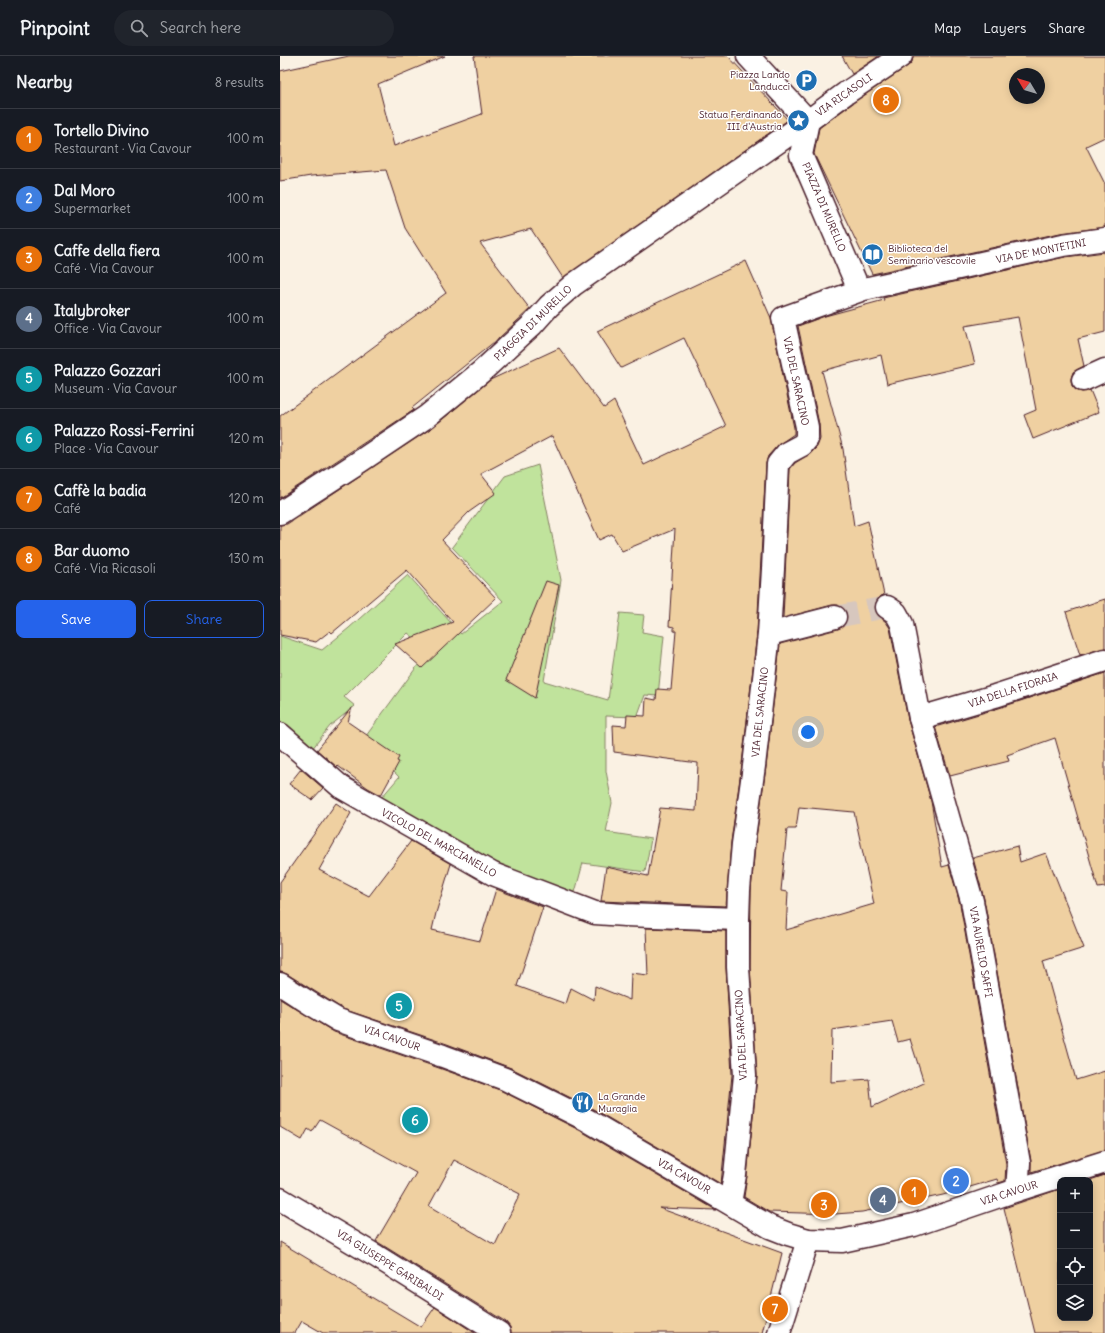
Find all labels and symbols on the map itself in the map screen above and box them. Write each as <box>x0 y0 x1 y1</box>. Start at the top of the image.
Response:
parking icon: Piazza Lando Landucci <box>793 67 819 93</box>
place label: Piazza Lando Landucci <box>730 68 790 93</box>
north arrow <box>1009 68 1045 104</box>
street label: VIA RICASOLI <box>813 71 875 119</box>
pin: 8 <box>873 85 899 115</box>
place icon: Statua Ferdinando III d'Austria <box>785 107 811 133</box>
place label: Statua Ferdinando III d'Austria <box>699 108 782 133</box>
street label: PIAZZA DI MURELLO <box>799 160 849 254</box>
street label: VIA DE' MONTETINI <box>995 236 1087 266</box>
library icon: Biblioteca del Seminario vescovile <box>860 241 886 267</box>
place label: Biblioteca del Seminario vescovile <box>888 242 976 267</box>
street label: PIAGGIA DI MURELLO <box>491 282 575 364</box>
street label: VIA DEL SARACINO <box>780 335 812 427</box>
street label: VIA DEL SARACINO <box>749 666 771 758</box>
street label: VIA DELLA FIORAIA <box>967 669 1060 711</box>
your location <box>798 722 818 742</box>
street label: VICOLO DEL MARCIANELLO <box>379 806 499 880</box>
street label: VIA AURELIO SAFFI <box>967 905 995 999</box>
street label: VIA DEL SARACINO <box>732 989 750 1081</box>
pin: 5 <box>386 991 412 1021</box>
street label: VIA CAVOUR <box>362 1022 423 1054</box>
restaurant icon: La Grande Muraglia <box>570 1089 596 1115</box>
place label: La Grande Muraglia <box>598 1090 645 1115</box>
pin: 6 <box>402 1105 428 1135</box>
street label: VIA CAVOUR <box>655 1156 713 1197</box>
pin: 2 <box>943 1166 969 1196</box>
pin: 1 <box>901 1177 927 1207</box>
street label: VIA CAVOUR <box>979 1177 1040 1208</box>
pin: 4 <box>870 1185 896 1215</box>
pin: 3 <box>811 1190 837 1220</box>
street label: VIA GIUSEPPE GARIBALDI <box>334 1227 446 1303</box>
pin: 7 <box>762 1294 788 1324</box>

